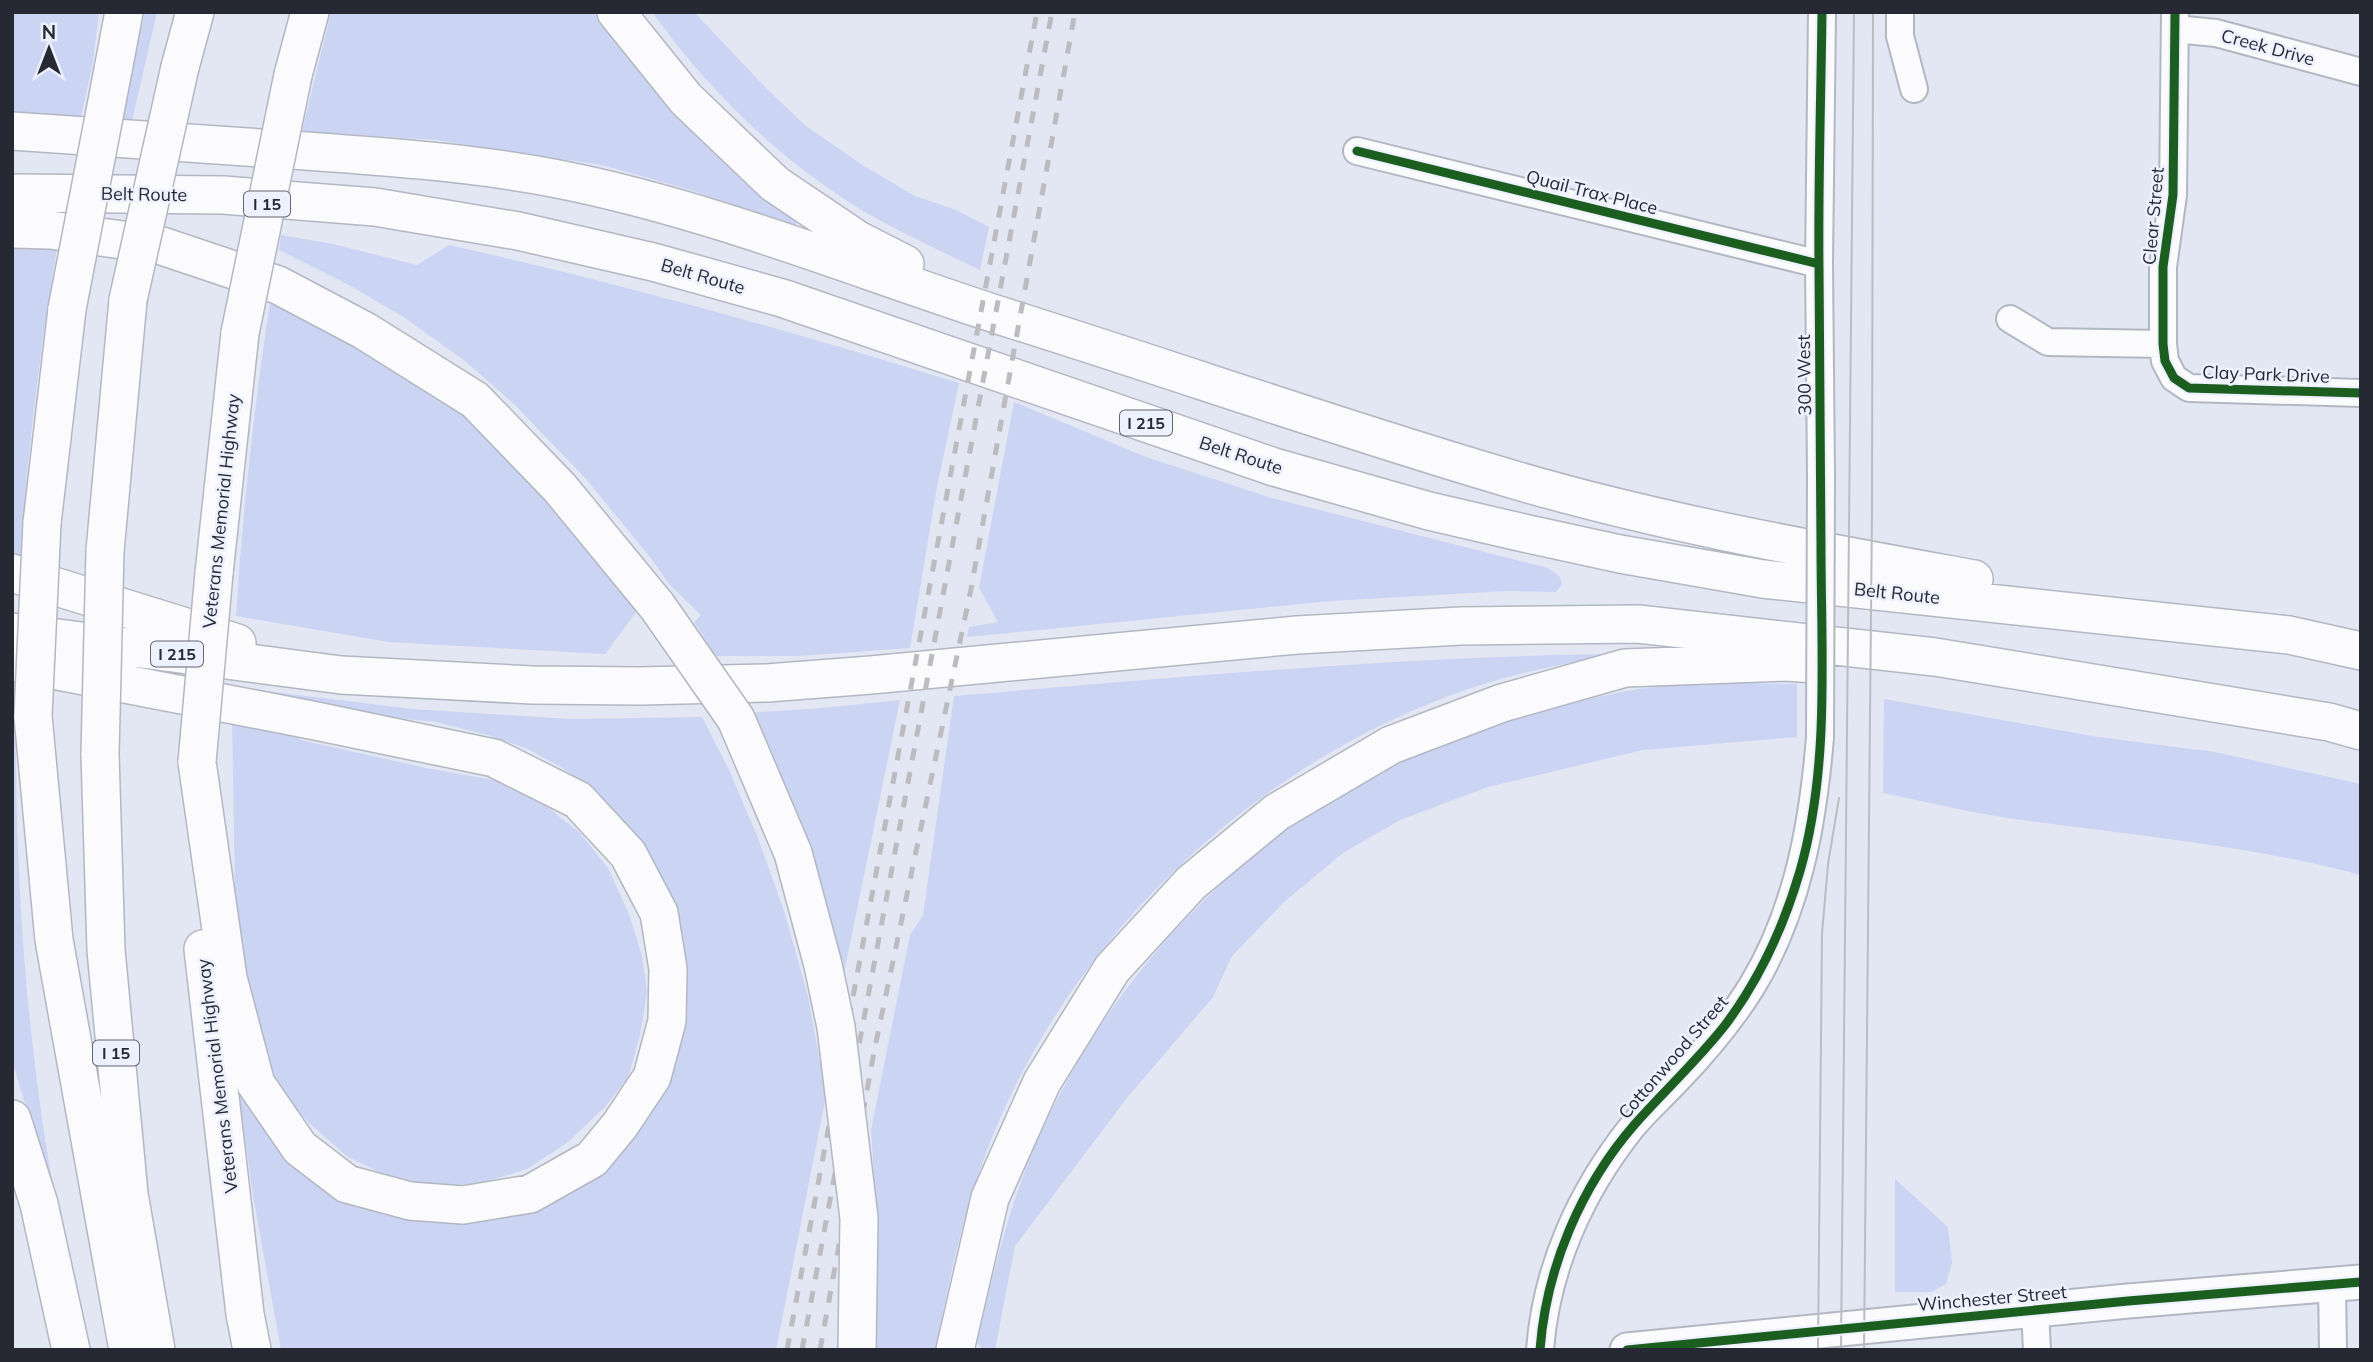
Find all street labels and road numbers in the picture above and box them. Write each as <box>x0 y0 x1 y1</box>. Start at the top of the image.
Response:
street label: Creek Drive <box>2219 23 2317 71</box>
street label: Quail Trax Place <box>1524 165 1660 219</box>
street label: Clear Street <box>2137 166 2169 266</box>
street label: Belt Route <box>101 182 187 206</box>
road number: I 15 <box>244 192 290 216</box>
street label: Belt Route <box>658 253 748 299</box>
street label: 300 West <box>1792 334 1816 416</box>
street label: Clay Park Drive <box>2202 360 2330 388</box>
street label: Veterans Memorial Highway <box>197 392 245 629</box>
road number: I 215 <box>1120 410 1172 436</box>
street label: Belt Route <box>1196 431 1286 479</box>
street label: Belt Route <box>1853 577 1941 609</box>
road number: I 215 <box>151 642 203 666</box>
street label: Veterans Memorial Highway <box>191 957 243 1194</box>
street label: Cottonwood Street <box>1613 991 1733 1123</box>
road number: I 15 <box>93 1040 139 1065</box>
street label: Winchester Street <box>1916 1280 2068 1316</box>

